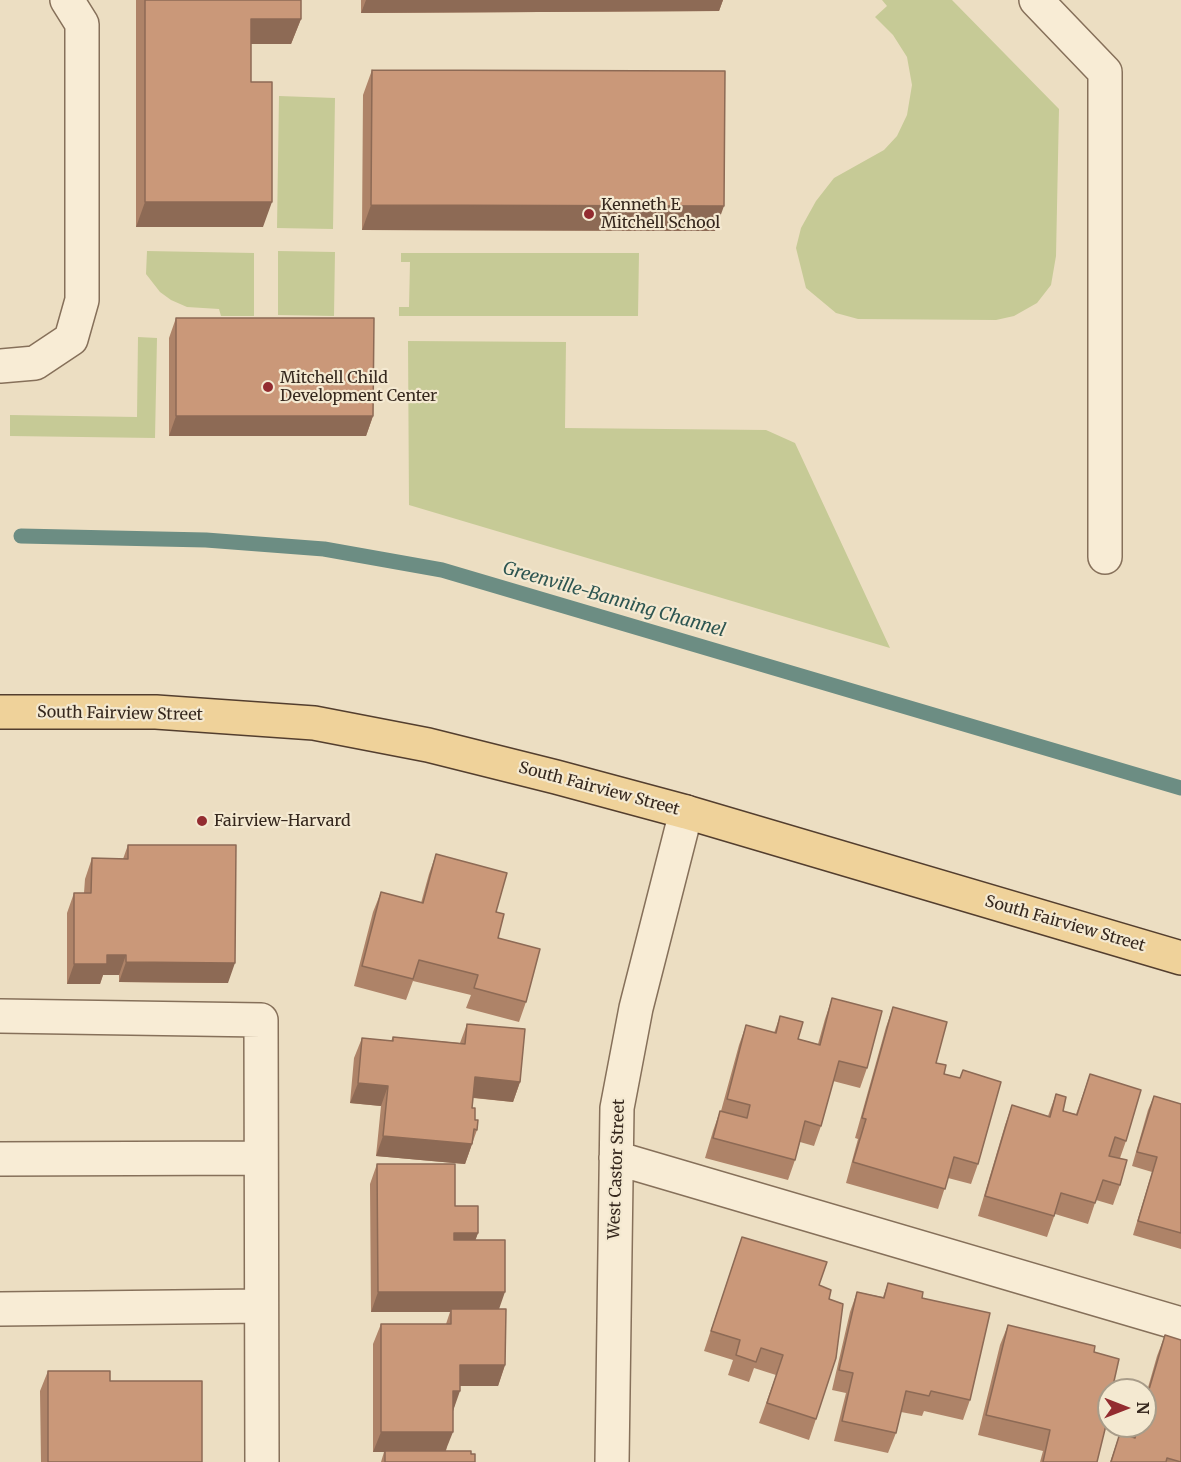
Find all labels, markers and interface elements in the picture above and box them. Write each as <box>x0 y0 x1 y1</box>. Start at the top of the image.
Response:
place label: Kenneth E Mitchell School <box>601 195 720 233</box>
marker: Kenneth E Mitchell School <box>582 207 596 221</box>
place label: Mitchell Child Development Center <box>280 368 437 406</box>
marker: Mitchell Child Development Center <box>261 380 275 394</box>
water label: Greenville-Banning Channel <box>500 558 728 642</box>
street label: South Fairview Street <box>37 703 203 725</box>
street label: South Fairview Street <box>516 758 682 820</box>
place label: Fairview-Harvard <box>214 811 351 831</box>
marker: Fairview-Harvard <box>195 814 209 828</box>
street label: South Fairview Street <box>983 892 1147 956</box>
street label: West Castor Street <box>605 1098 629 1240</box>
north arrow <box>1097 1378 1157 1438</box>
text: N <box>1133 1402 1153 1414</box>

